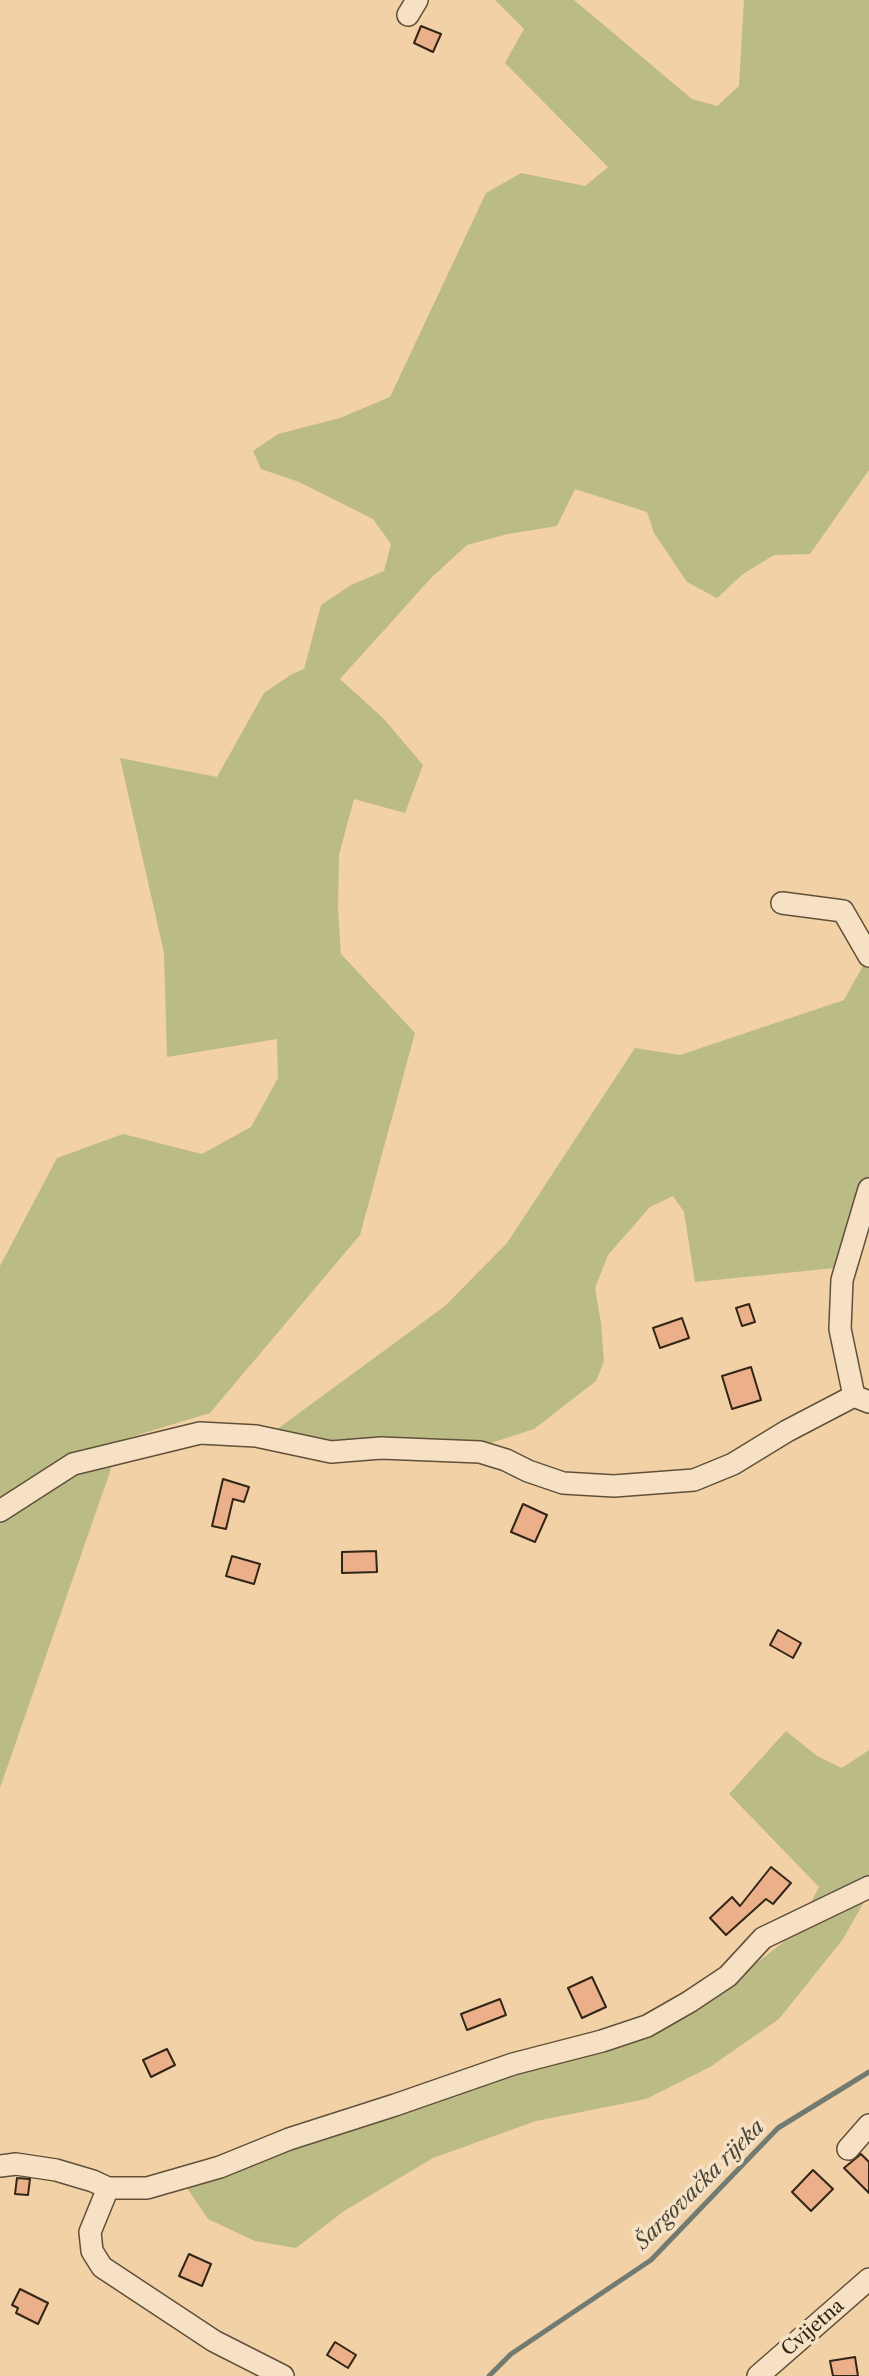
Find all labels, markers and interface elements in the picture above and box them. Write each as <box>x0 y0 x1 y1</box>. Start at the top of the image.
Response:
water label: Šargovačka rijeka <box>630 2115 770 2255</box>
street label: Cvijetna <box>777 2295 849 2361</box>

